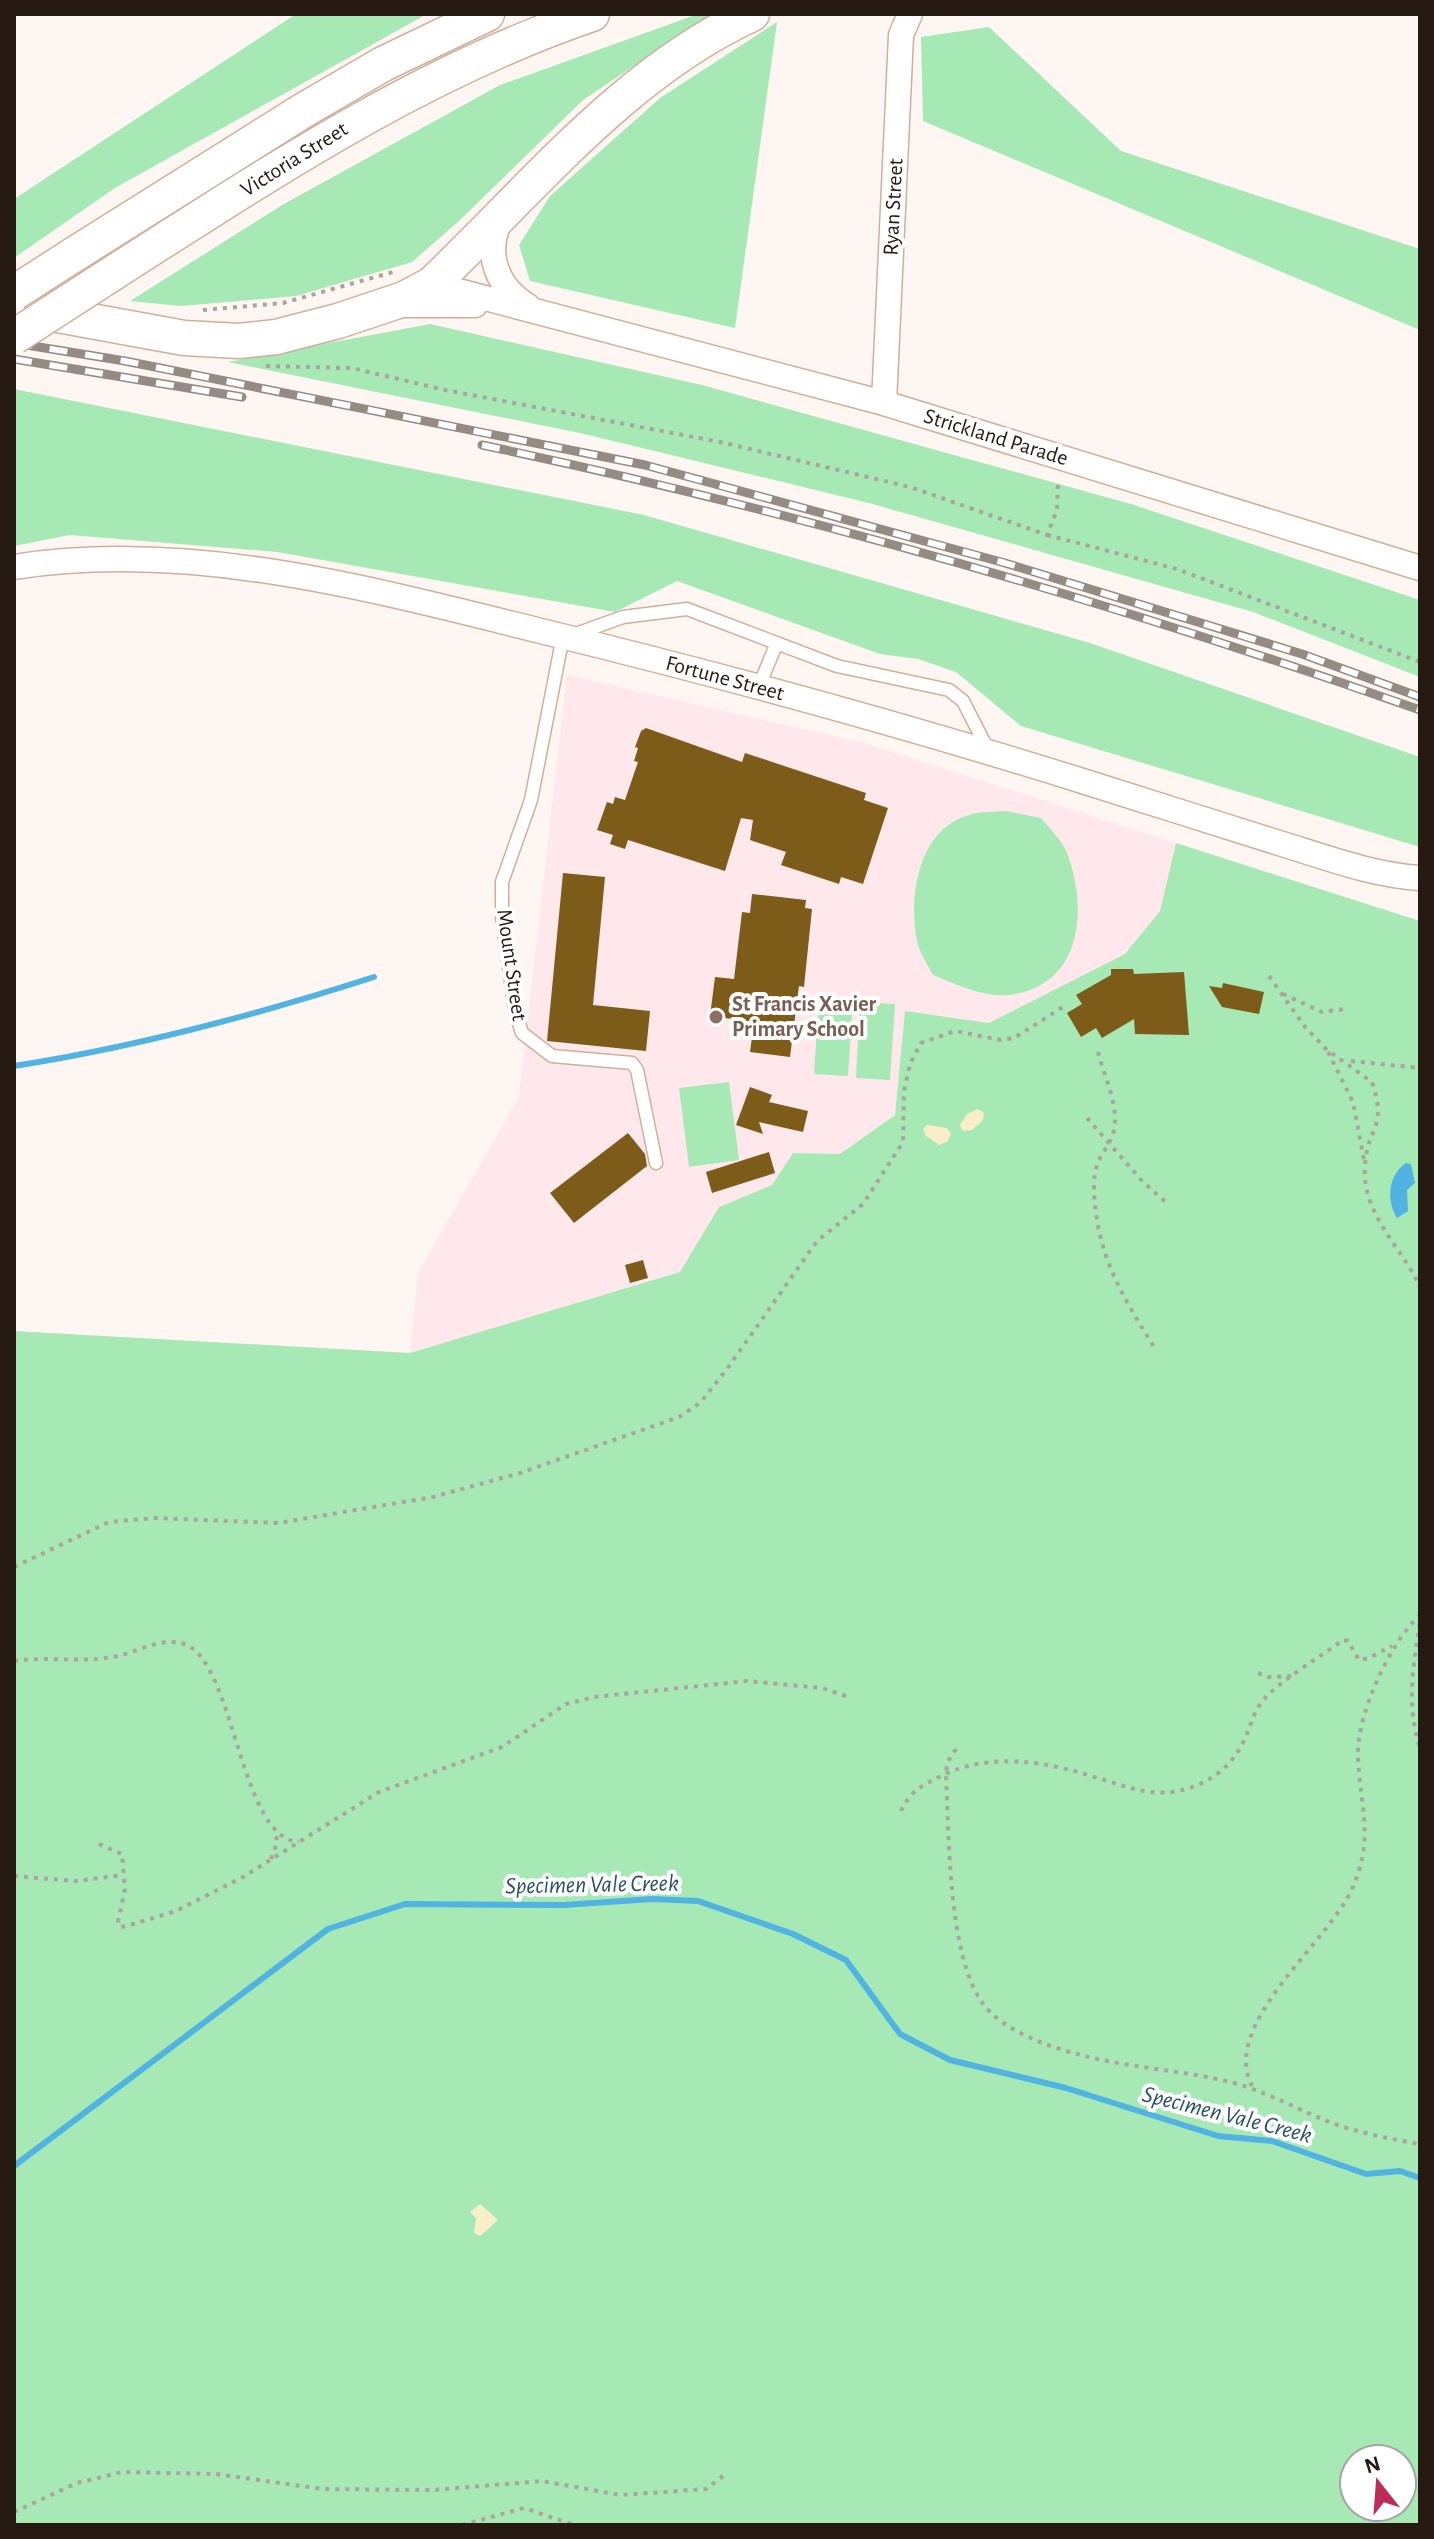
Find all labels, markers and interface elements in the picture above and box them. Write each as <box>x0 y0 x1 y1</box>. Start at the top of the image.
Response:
street label: Victoria Street <box>237 117 351 201</box>
street label: Ryan Street <box>879 158 907 256</box>
street label: Strickland Parade <box>921 405 1071 469</box>
street label: Fortune Street <box>664 652 786 704</box>
street label: Mount Street <box>493 908 531 1022</box>
place label: St Francis Xavier Primary School <box>732 993 877 1041</box>
marker: St Francis Xavier Primary School <box>707 1008 725 1026</box>
water label: Specimen Vale Creek <box>505 1871 679 1899</box>
water label: Specimen Vale Creek <box>1140 2082 1314 2148</box>
north arrow <box>1338 2443 1418 2523</box>
text: N <box>1362 2452 1383 2478</box>

